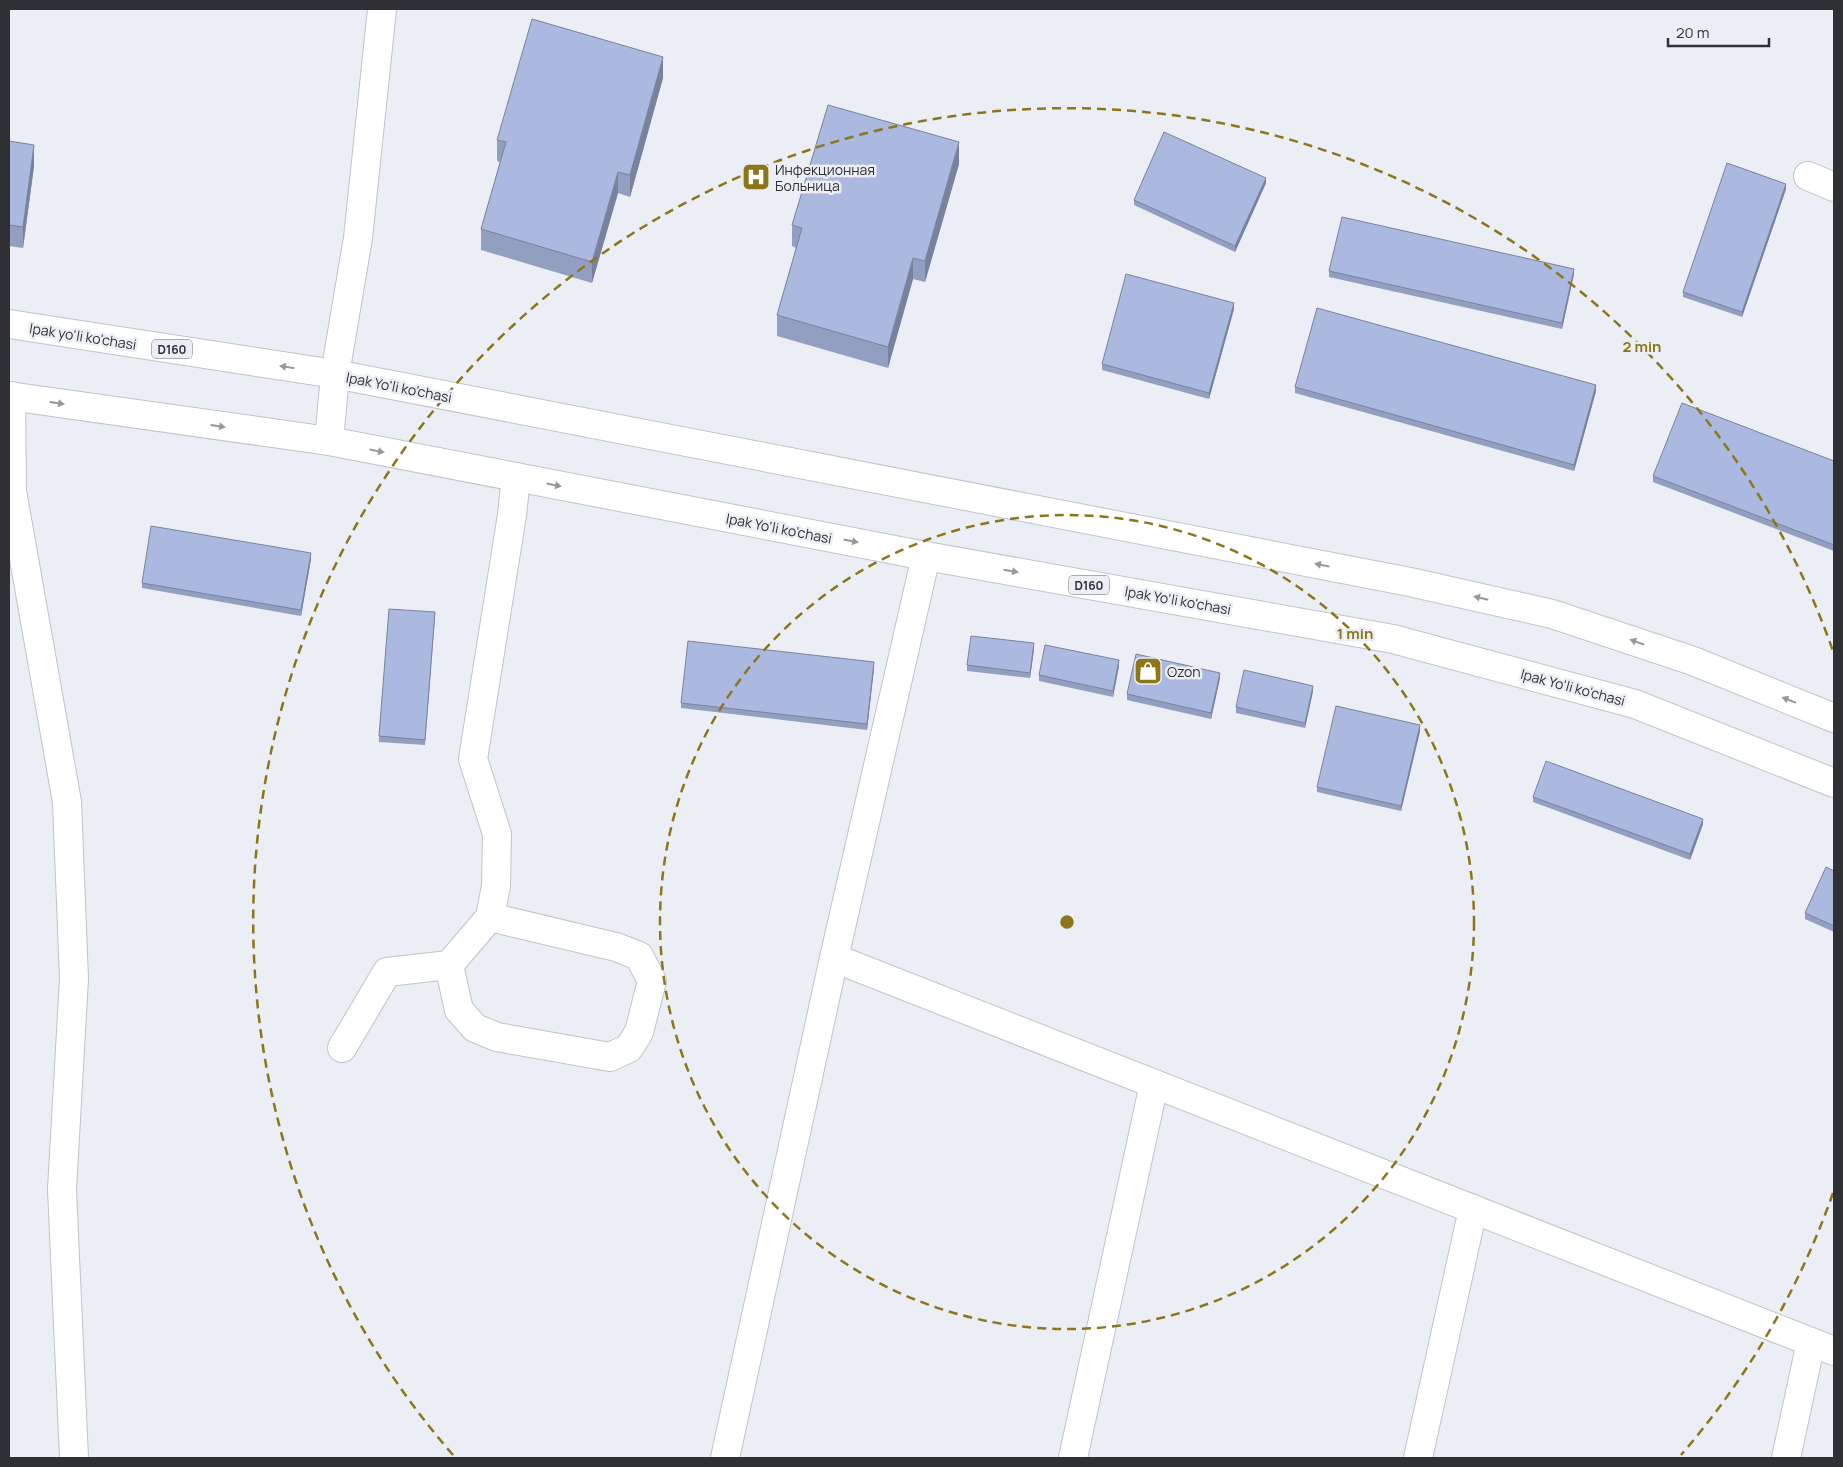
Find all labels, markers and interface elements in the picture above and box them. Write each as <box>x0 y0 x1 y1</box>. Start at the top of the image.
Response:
scale bar <box>1668 15 1769 47</box>
text: 20 m <box>1676 22 1709 43</box>
place label: Инфекционная Больница <box>775 160 875 195</box>
hospital icon: Инфекционная Больница <box>741 162 771 192</box>
street label: Ipak yo'li ko'chasi <box>28 318 138 354</box>
text: 2 min <box>1622 336 1662 357</box>
road number: D160 <box>152 339 192 358</box>
one-way arrow <box>278 363 294 371</box>
street label: Ipak Yo'li ko'chasi <box>344 367 454 407</box>
one-way arrow <box>49 399 65 407</box>
one-way arrow <box>210 422 226 430</box>
one-way arrow <box>370 447 386 455</box>
one-way arrow <box>546 481 562 489</box>
street label: Ipak Yo'li ko'chasi <box>724 508 834 548</box>
one-way arrow <box>843 538 859 546</box>
one-way arrow <box>1314 561 1329 569</box>
one-way arrow <box>1003 567 1019 575</box>
road number: D160 <box>1069 576 1109 594</box>
street label: Ipak Yo'li ko'chasi <box>1123 581 1233 619</box>
one-way arrow <box>1473 594 1488 602</box>
text: 1 min <box>1337 623 1373 644</box>
one-way arrow <box>1629 638 1644 646</box>
shop icon: Ozon <box>1133 656 1163 686</box>
place label: Ozon <box>1167 662 1201 681</box>
street label: Ipak Yo'li ko'chasi <box>1519 664 1627 710</box>
one-way arrow <box>1782 695 1796 703</box>
centre of rings <box>1058 913 1076 931</box>

